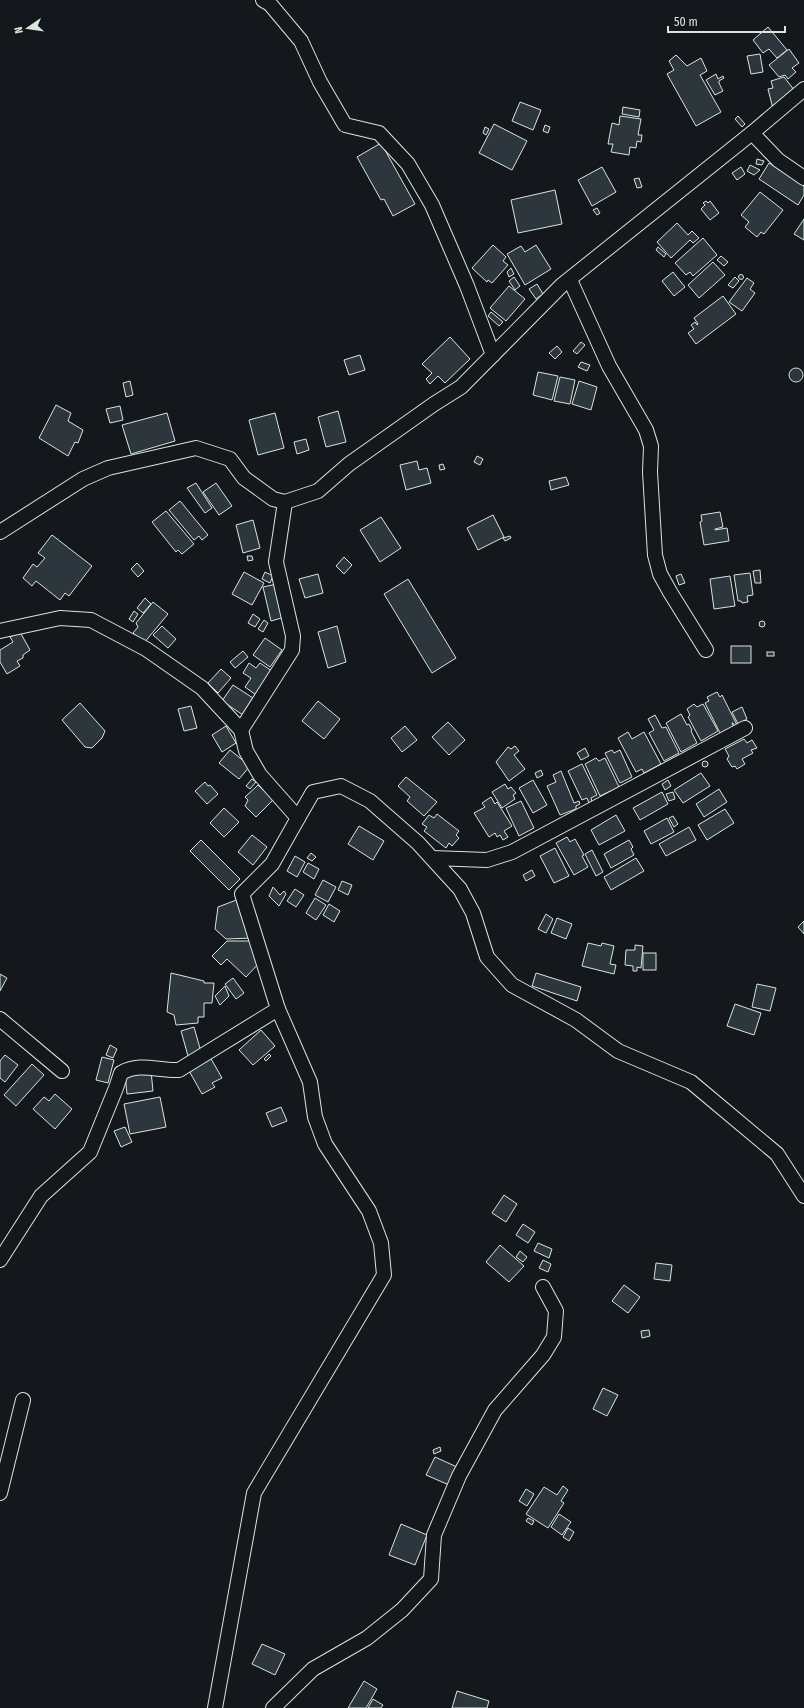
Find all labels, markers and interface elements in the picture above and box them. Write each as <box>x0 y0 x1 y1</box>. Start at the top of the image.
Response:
north arrow <box>8 8 48 48</box>
scale bar <box>668 8 785 34</box>
text: 50 m <box>674 15 698 29</box>
text: N <box>12 25 26 35</box>

